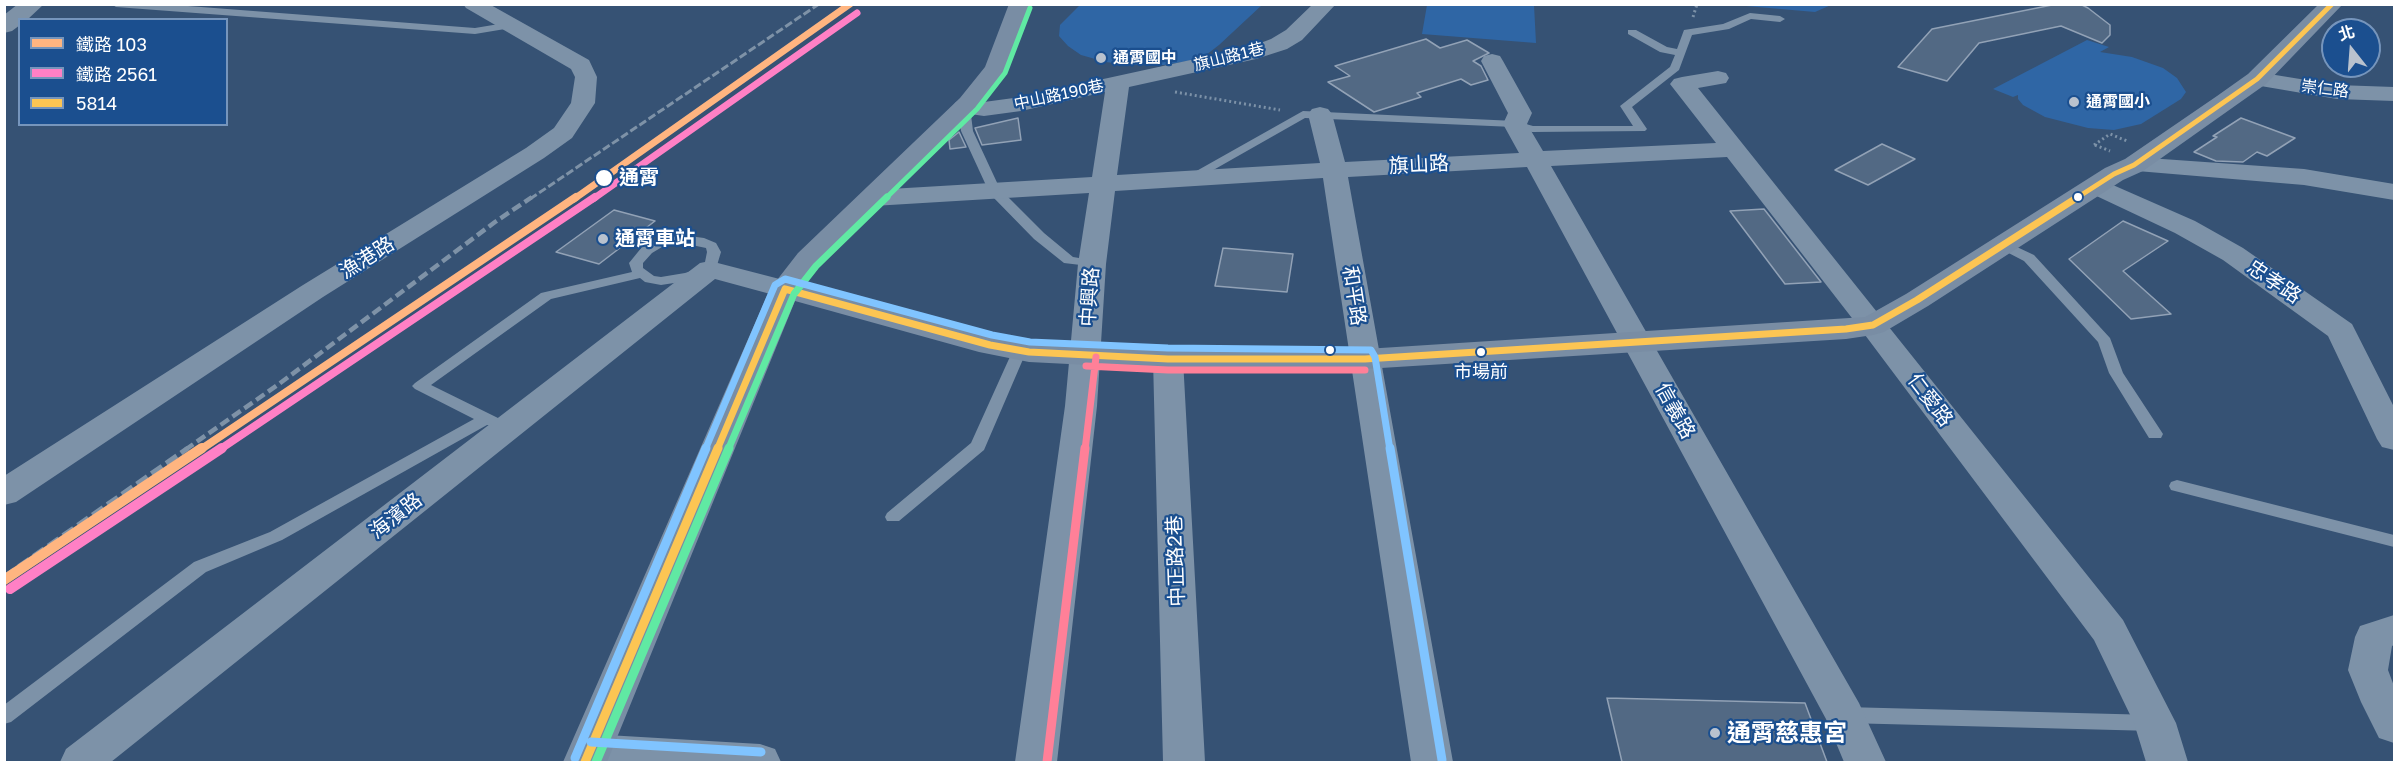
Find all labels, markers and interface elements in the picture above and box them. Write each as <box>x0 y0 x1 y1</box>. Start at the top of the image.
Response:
legend <box>18 18 228 126</box>
north arrow <box>2321 18 2381 78</box>
text: 北 <box>2336 21 2357 45</box>
text: 鐵路 103 <box>76 33 147 55</box>
street label: 旗山路1巷 <box>1192 39 1266 75</box>
place label: 通霄國中 <box>1113 48 1177 68</box>
marker: 通霄國中 <box>1094 51 1108 65</box>
text: 鐵路 2561 <box>76 63 157 85</box>
street label: 中山路190巷 <box>1012 76 1106 114</box>
street label: 崇仁路 <box>2300 77 2350 101</box>
text: 5814 <box>76 92 117 114</box>
place label: 通霄國小 <box>2086 92 2150 112</box>
marker: 通霄國小 <box>2067 95 2081 109</box>
street label: 旗山路 <box>1388 151 1450 179</box>
place label: 通霄 <box>619 166 659 190</box>
marker: 通霄 <box>594 168 614 188</box>
unlabelled marker <box>2072 191 2084 203</box>
place label: 通霄車站 <box>615 227 695 251</box>
street label: 漁港路 <box>335 232 399 284</box>
marker: 通霄車站 <box>596 232 610 246</box>
street label: 忠孝路 <box>2242 255 2306 309</box>
street label: 和平路 <box>1337 264 1371 328</box>
street label: 中興路 <box>1076 266 1104 328</box>
unlabelled marker <box>1324 344 1336 356</box>
marker: 市場前 <box>1475 346 1487 358</box>
place label: 市場前 <box>1454 361 1508 383</box>
street label: 仁愛路 <box>1902 369 1958 431</box>
street label: 信義路 <box>1650 379 1700 443</box>
street label: 海濱路 <box>365 488 427 544</box>
street label: 中正路2巷 <box>1162 515 1190 607</box>
place label: 通霄慈惠宮 <box>1727 719 1847 747</box>
marker: 通霄慈惠宮 <box>1708 726 1722 740</box>

